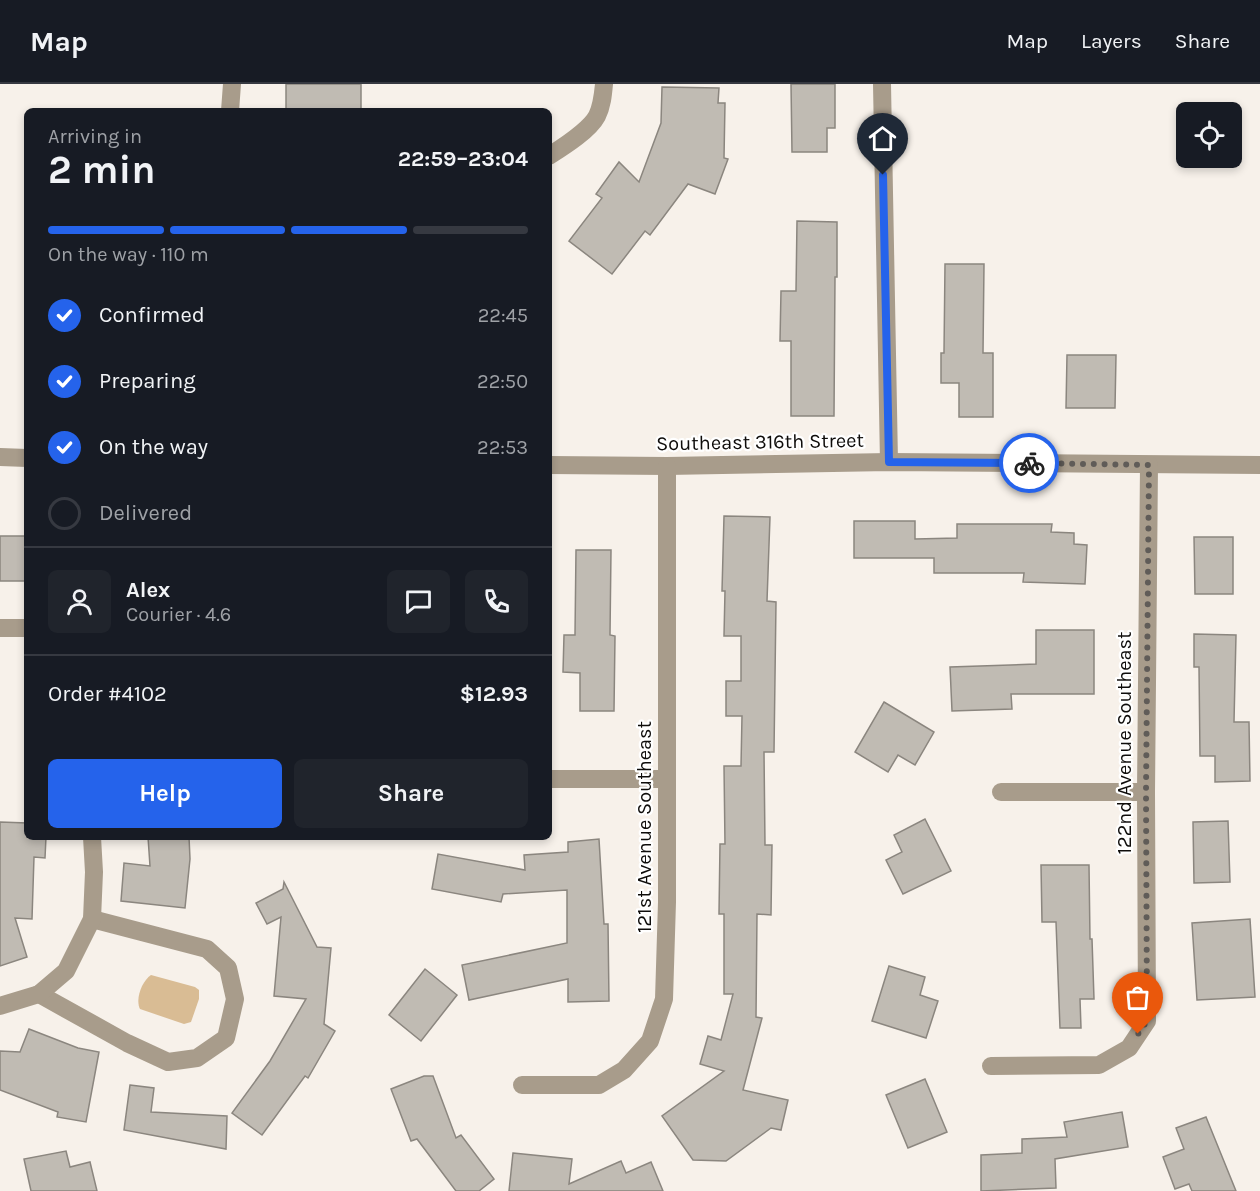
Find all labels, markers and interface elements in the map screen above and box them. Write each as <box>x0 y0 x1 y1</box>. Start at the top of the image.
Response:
text: Map <box>30 25 88 58</box>
text: Map <box>1006 29 1048 53</box>
text: Layers <box>1081 29 1142 53</box>
text: Share <box>1175 29 1230 53</box>
map controls <box>1176 102 1242 168</box>
button: locate <box>1176 102 1242 168</box>
pin <box>857 113 908 175</box>
icon: home <box>866 122 899 155</box>
text: Arriving in <box>48 125 142 148</box>
text: 22:59–23:04 <box>398 146 528 172</box>
text: 2 min <box>48 147 156 193</box>
text: On the way · 110 m <box>48 243 209 266</box>
icon: check <box>48 299 81 332</box>
text: Confirmed <box>99 302 205 328</box>
text: 22:45 <box>478 304 528 327</box>
icon: check <box>48 365 81 398</box>
text: Preparing <box>99 368 196 394</box>
text: 22:50 <box>477 370 528 393</box>
street label: Southeast 316th Street <box>656 429 865 455</box>
icon: check <box>48 431 81 464</box>
courier <box>999 433 1059 493</box>
text: On the way <box>99 434 208 460</box>
text: 22:53 <box>477 436 528 459</box>
icon: bike <box>1013 447 1046 480</box>
text: Delivered <box>99 500 192 526</box>
button: person <box>48 570 111 633</box>
button: chat <box>387 570 450 633</box>
button: phone <box>465 570 528 633</box>
text: Alex <box>126 577 170 603</box>
text: Courier · 4.6 <box>126 603 231 626</box>
street label: 122nd Avenue Southeast <box>1113 631 1136 855</box>
text: Order #4102 <box>48 681 167 707</box>
text: $12.93 <box>460 681 528 707</box>
street label: 121st Avenue Southeast <box>633 720 656 933</box>
button: Help <box>48 759 282 828</box>
button: Share <box>294 759 528 828</box>
pin <box>1112 972 1163 1034</box>
icon: bag <box>1121 981 1154 1014</box>

